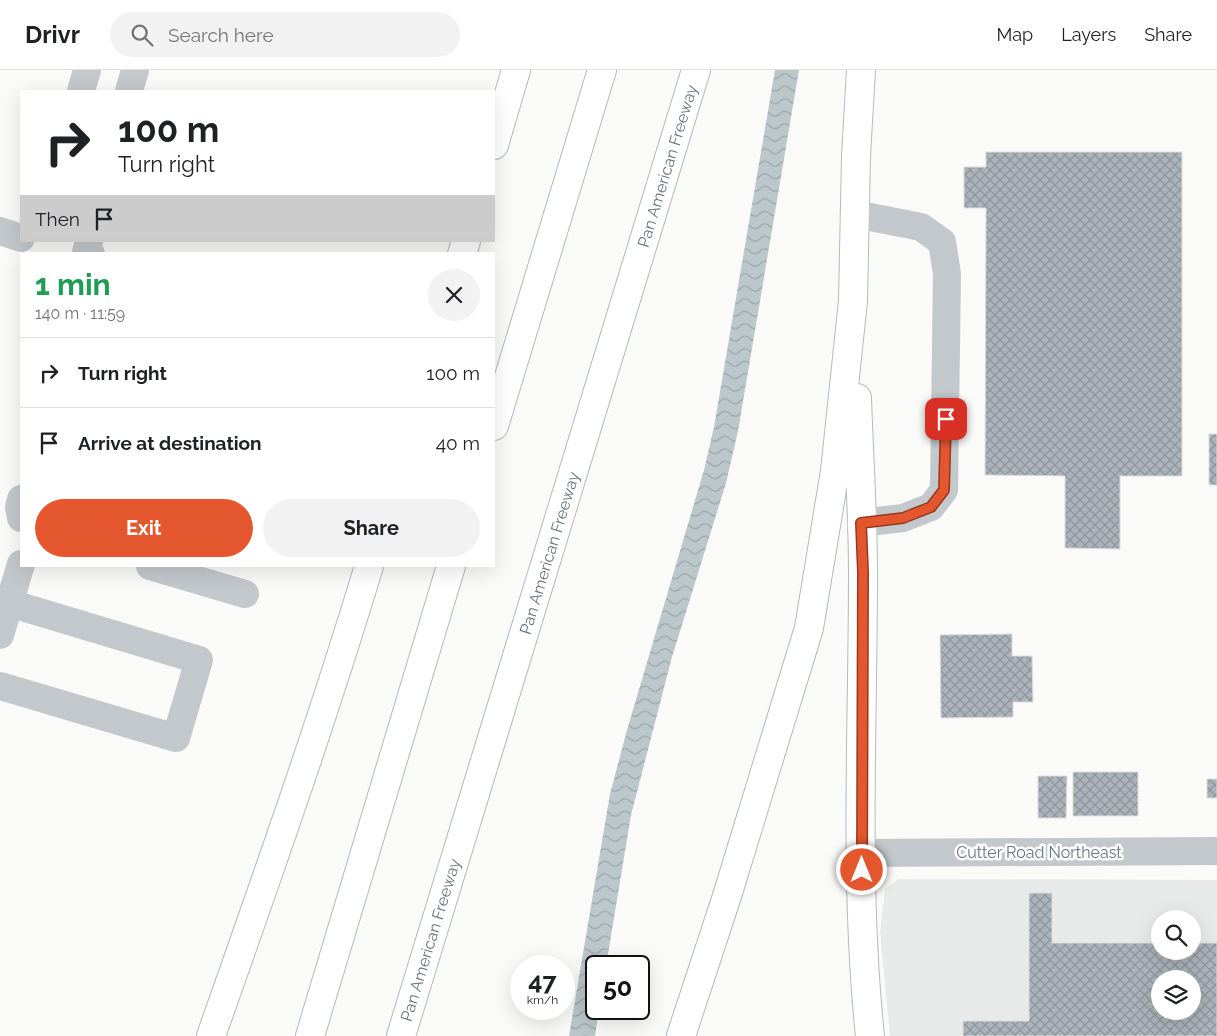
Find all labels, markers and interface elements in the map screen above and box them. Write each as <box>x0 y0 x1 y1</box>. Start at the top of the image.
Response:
search box <box>110 12 460 57</box>
text: Drivr <box>25 20 80 49</box>
icon: search <box>128 21 156 49</box>
text: Search here <box>168 24 274 46</box>
text: Map <box>997 24 1033 45</box>
text: Layers <box>1061 24 1116 45</box>
text: Share <box>1144 24 1192 45</box>
street label: Pan American Freeway <box>634 82 701 250</box>
text: 100 m <box>118 109 219 150</box>
icon: right <box>35 110 100 175</box>
text: Turn right <box>118 151 215 177</box>
icon: arrive <box>90 205 118 233</box>
text: Then <box>35 208 80 230</box>
text: 1 min <box>35 267 111 302</box>
button: close <box>428 269 480 321</box>
text: 140 m · 11:59 <box>35 304 125 323</box>
icon: right <box>35 359 63 387</box>
text: Turn right <box>78 362 167 384</box>
text: 100 m <box>426 362 480 384</box>
pin <box>925 398 967 440</box>
icon: arrive <box>932 405 960 433</box>
icon: arrive <box>35 429 63 457</box>
text: Arrive at destination <box>78 432 262 454</box>
text: 40 m <box>436 432 480 454</box>
street label: Pan American Freeway <box>516 469 583 637</box>
button: Exit <box>35 499 253 557</box>
button: Share <box>263 499 480 557</box>
position arrow <box>835 843 887 895</box>
street label: Cutter Road Northeast <box>956 843 1122 862</box>
street label: Pan American Freeway <box>397 856 464 1024</box>
map controls <box>1151 910 1201 1020</box>
button: search <box>1151 910 1201 960</box>
speed limit sign: 50 <box>585 955 650 1020</box>
text: 47 <box>528 966 557 996</box>
button: layers <box>1151 970 1201 1020</box>
text: km/h <box>527 993 558 1007</box>

